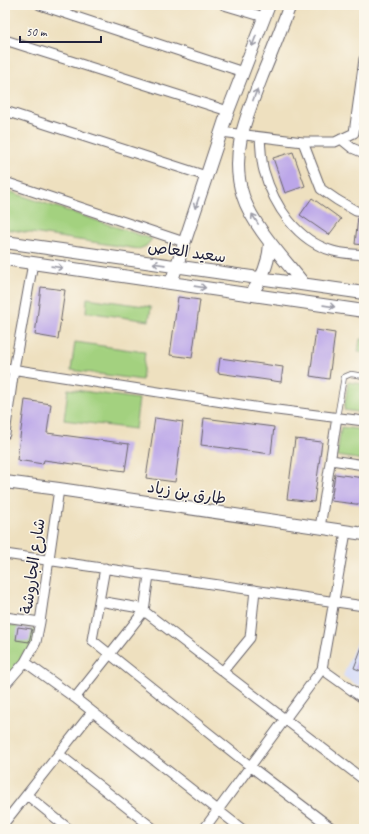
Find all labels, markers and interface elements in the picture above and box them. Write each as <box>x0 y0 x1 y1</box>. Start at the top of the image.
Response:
scale bar <box>20 18 101 44</box>
text: 50 m <box>26 24 48 40</box>
one-way arrow <box>250 35 258 47</box>
one-way arrow <box>251 89 259 101</box>
one-way arrow <box>193 197 200 210</box>
one-way arrow <box>250 213 258 225</box>
street label: سعيد العاص <box>146 237 227 267</box>
one-way arrow <box>153 260 166 268</box>
one-way arrow <box>51 263 64 271</box>
one-way arrow <box>193 283 206 291</box>
one-way arrow <box>322 302 335 310</box>
street label: طارق بن زياد <box>146 477 228 509</box>
street label: شارع الجاروشة <box>16 517 51 615</box>

